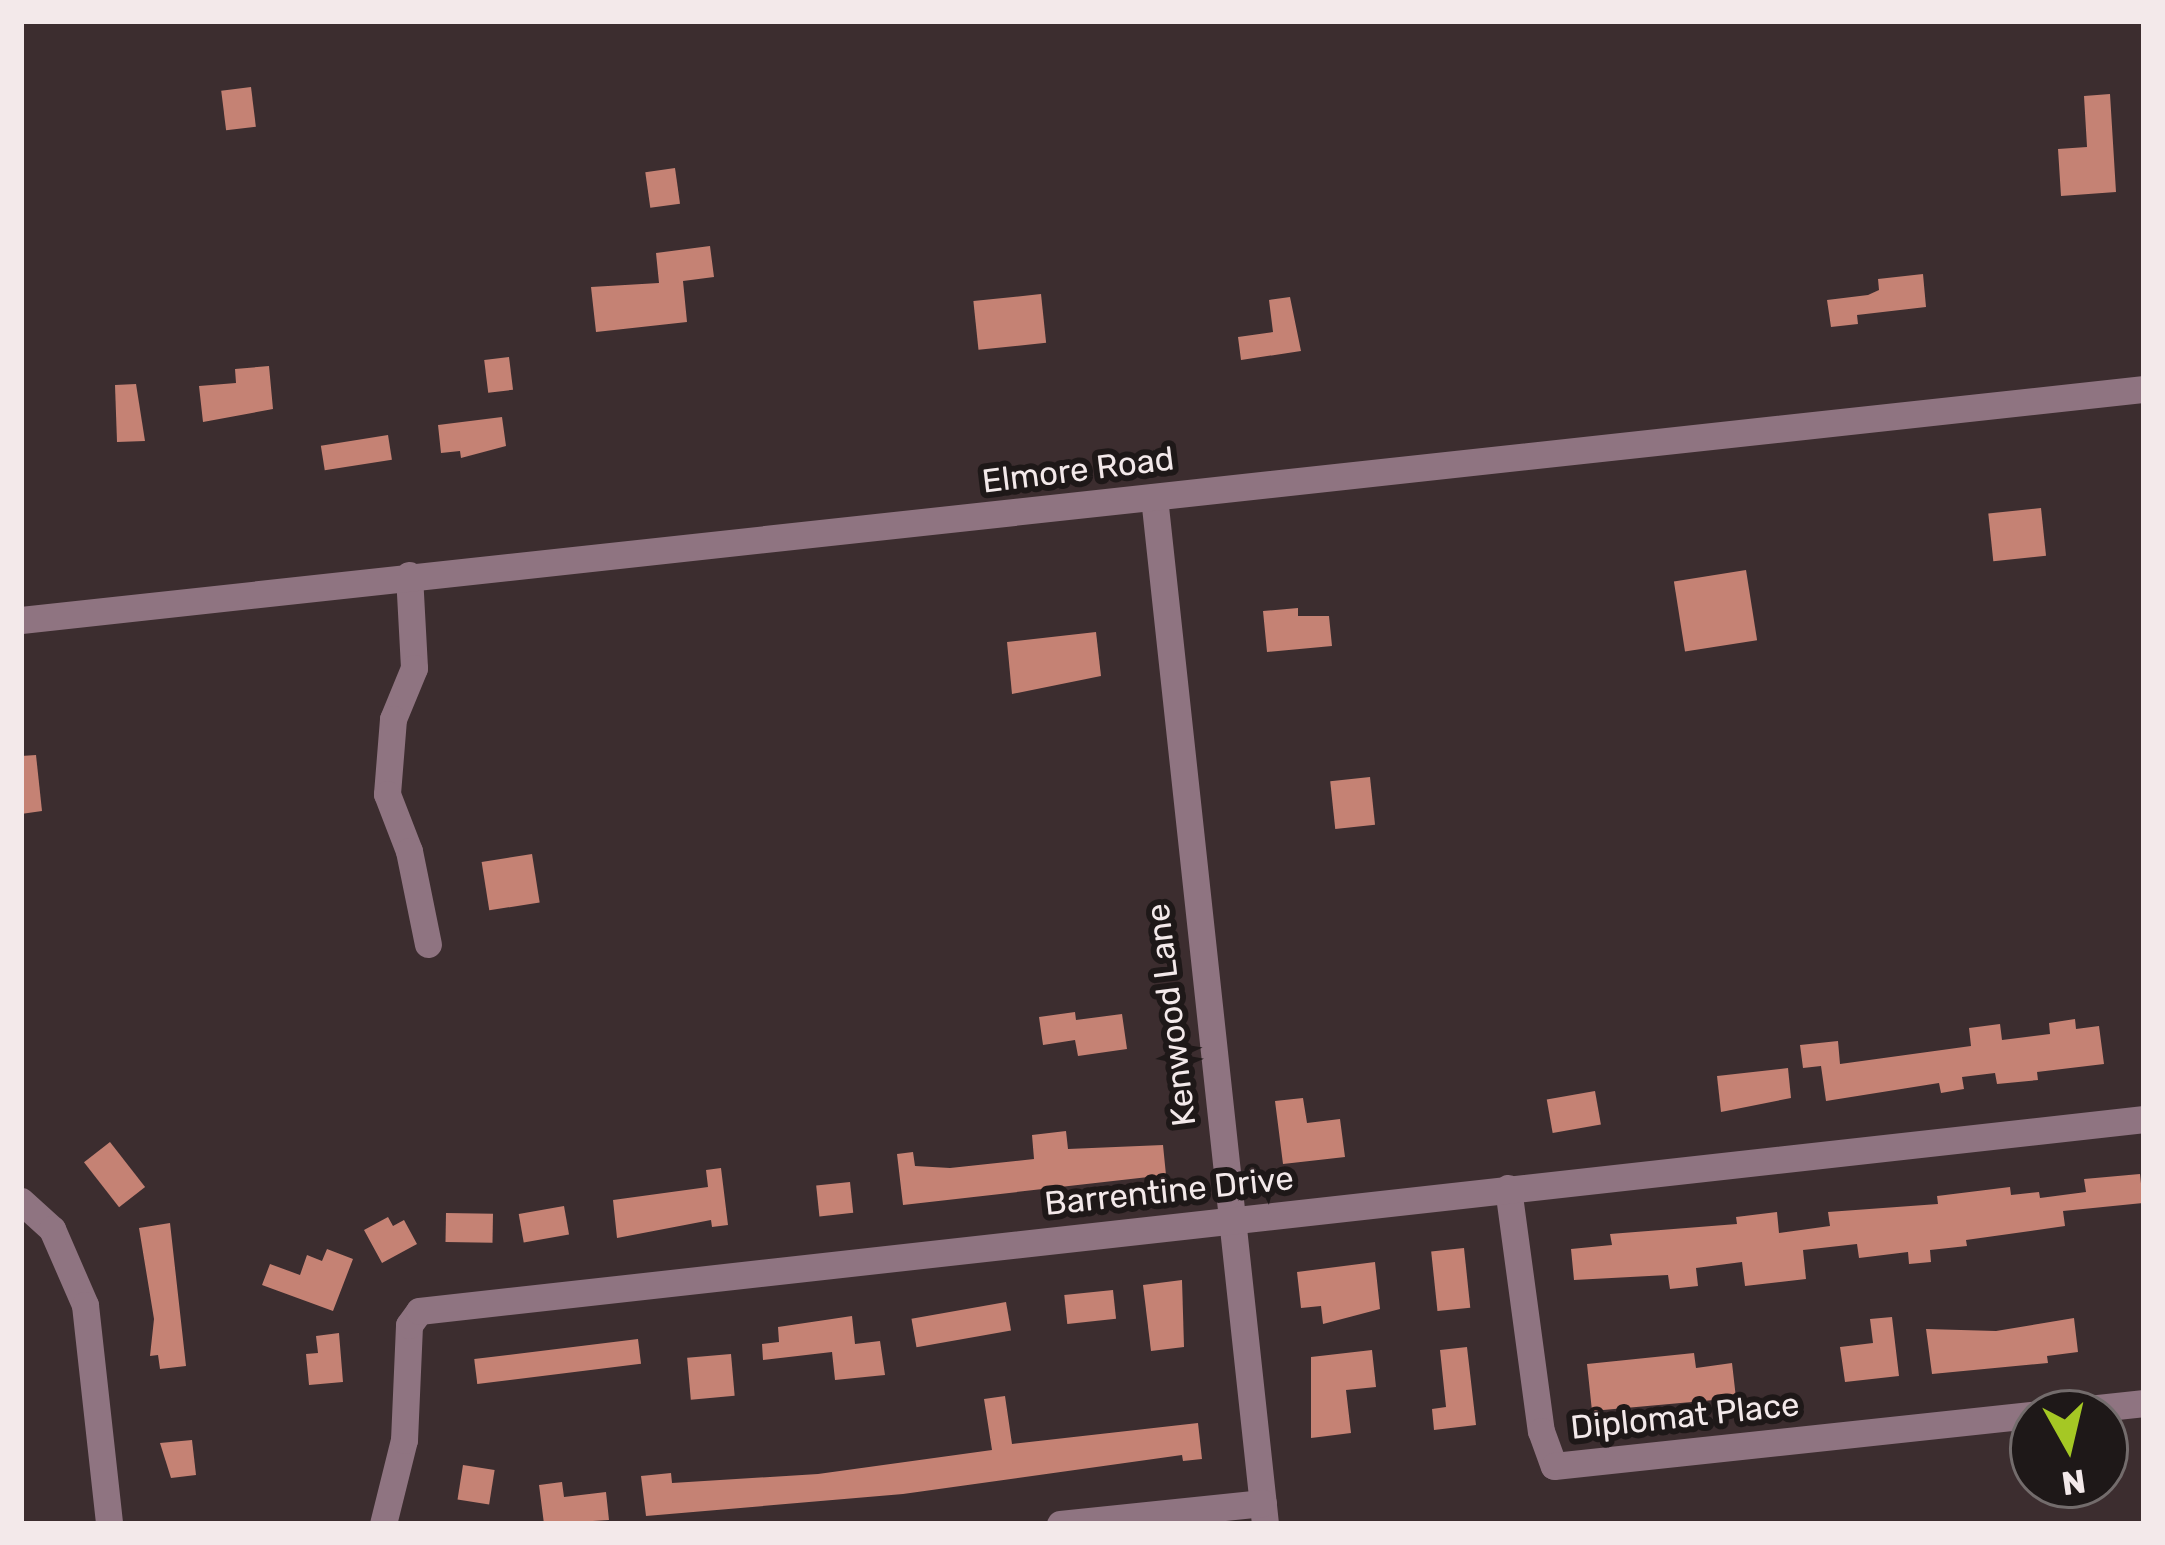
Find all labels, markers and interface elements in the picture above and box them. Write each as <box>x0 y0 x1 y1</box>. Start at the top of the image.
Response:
street label: Elmore Road <box>980 439 1176 501</box>
street label: Kenwood Lane <box>1138 901 1204 1129</box>
street label: Barrentine Drive <box>1043 1158 1295 1224</box>
street label: Diplomat Place <box>1569 1384 1801 1448</box>
north arrow <box>2009 1389 2129 1509</box>
text: N <box>2059 1461 2088 1503</box>

